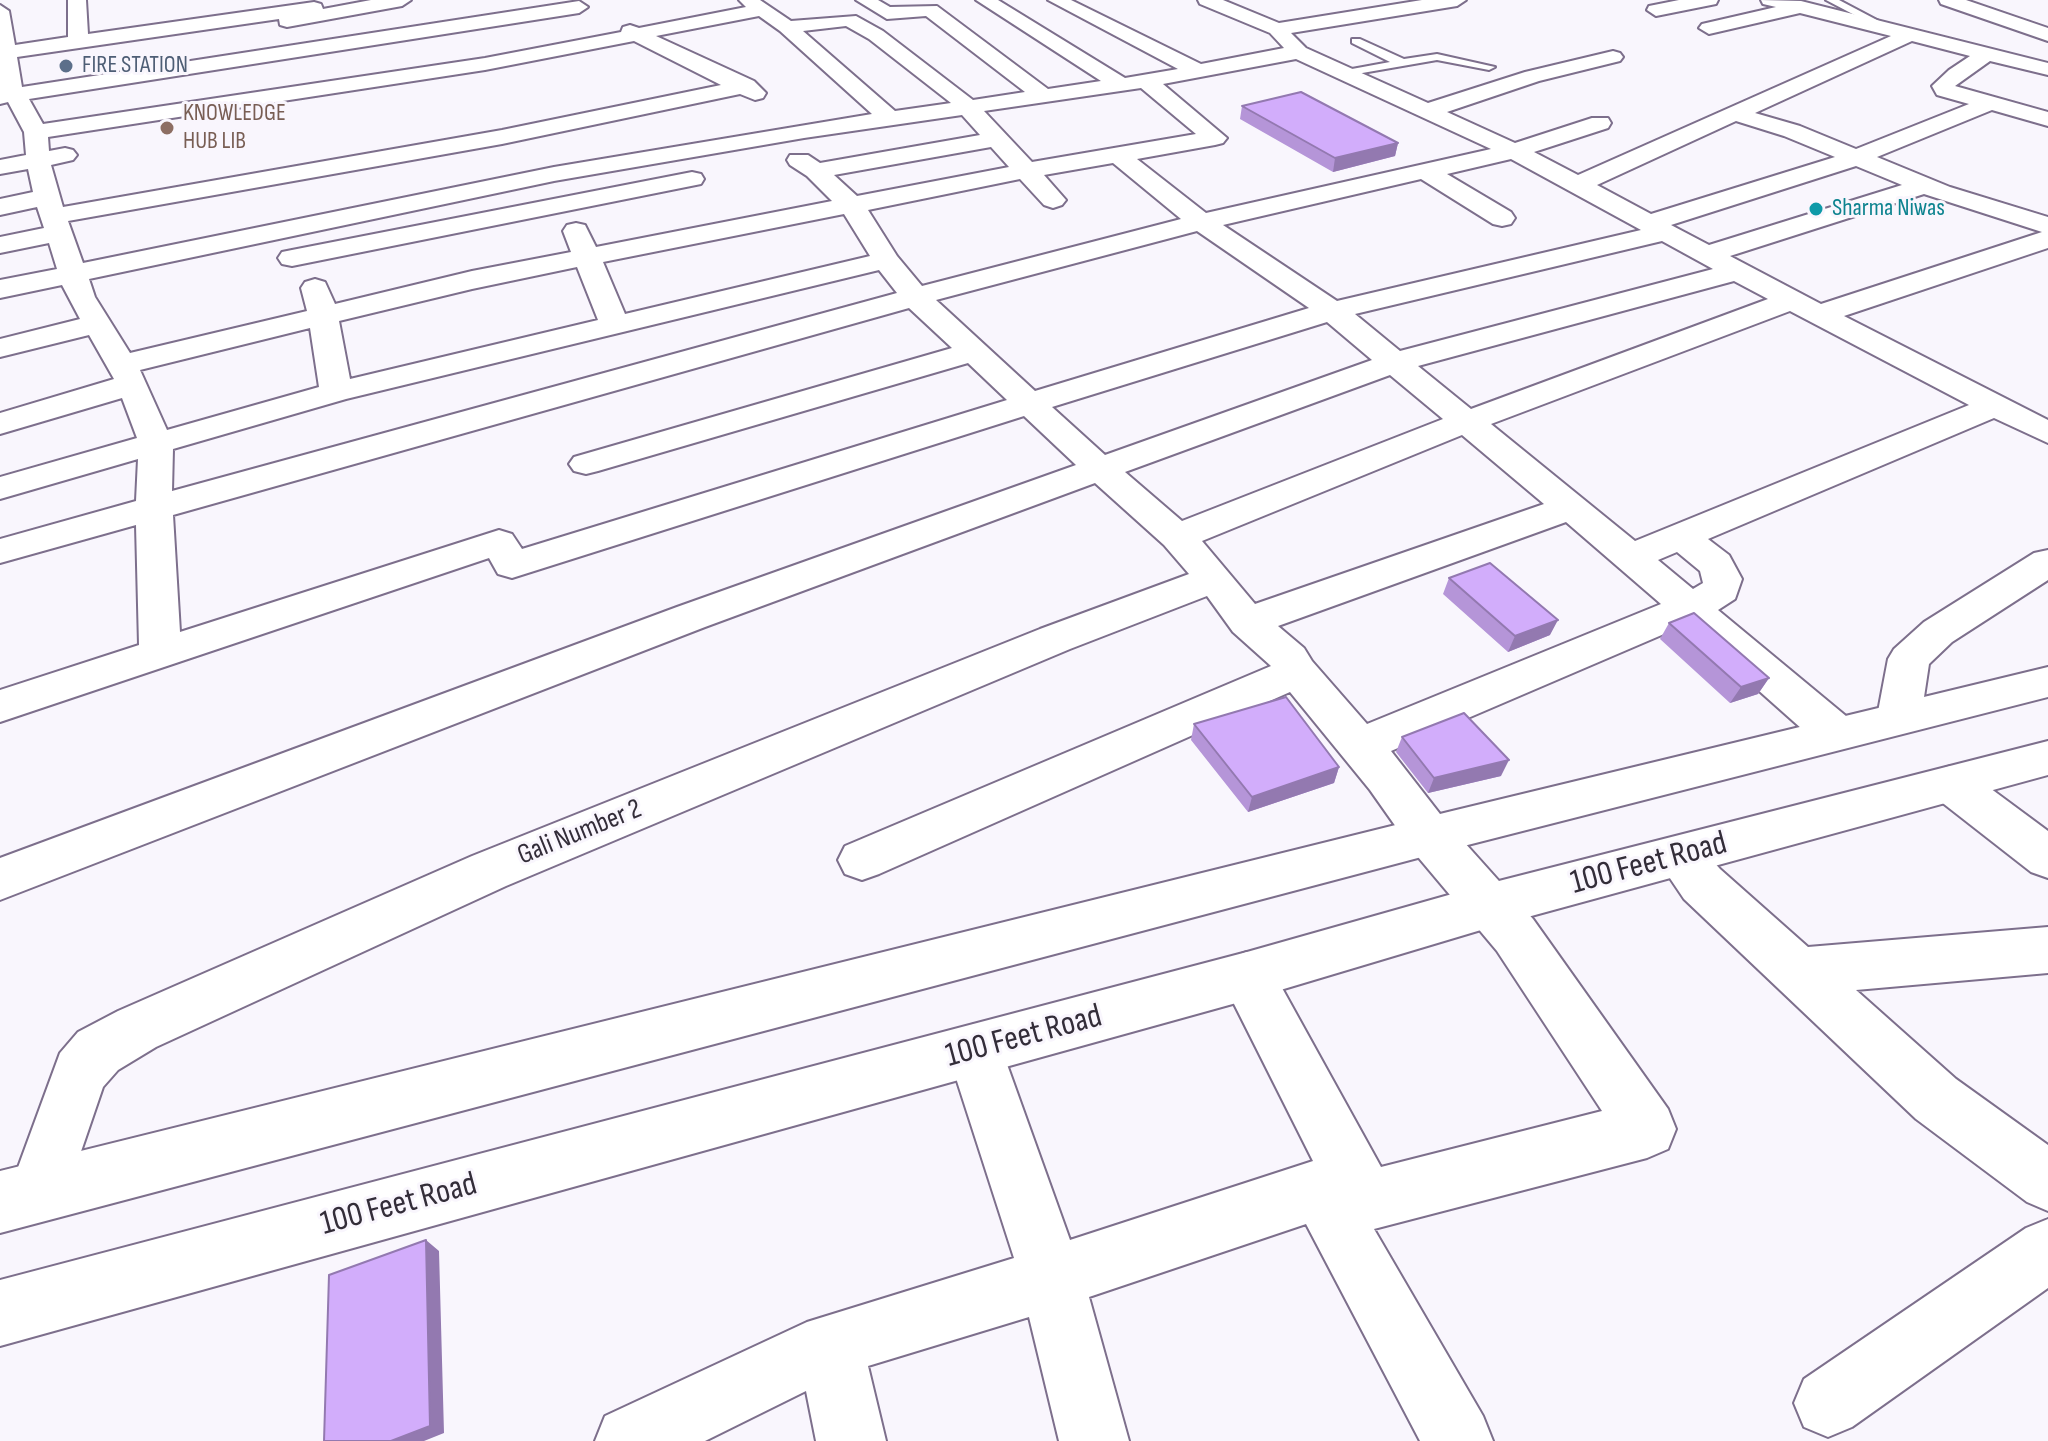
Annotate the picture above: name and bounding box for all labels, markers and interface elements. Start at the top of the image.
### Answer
place label: FIRE STATION [82,52,188,80]
marker: FIRE STATION [57,57,75,75]
place label: KNOWLEDGE HUB LIB [183,100,286,156]
marker: KNOWLEDGE HUB LIB [158,119,176,137]
place label: Sharma Niwas [1832,195,1945,223]
marker: Sharma Niwas [1807,200,1825,218]
street label: Gali Number 2 [513,793,647,873]
street label: 100 Feet Road [1567,824,1731,904]
street label: 100 Feet Road [942,997,1106,1077]
street label: 100 Feet Road [317,1165,481,1245]

